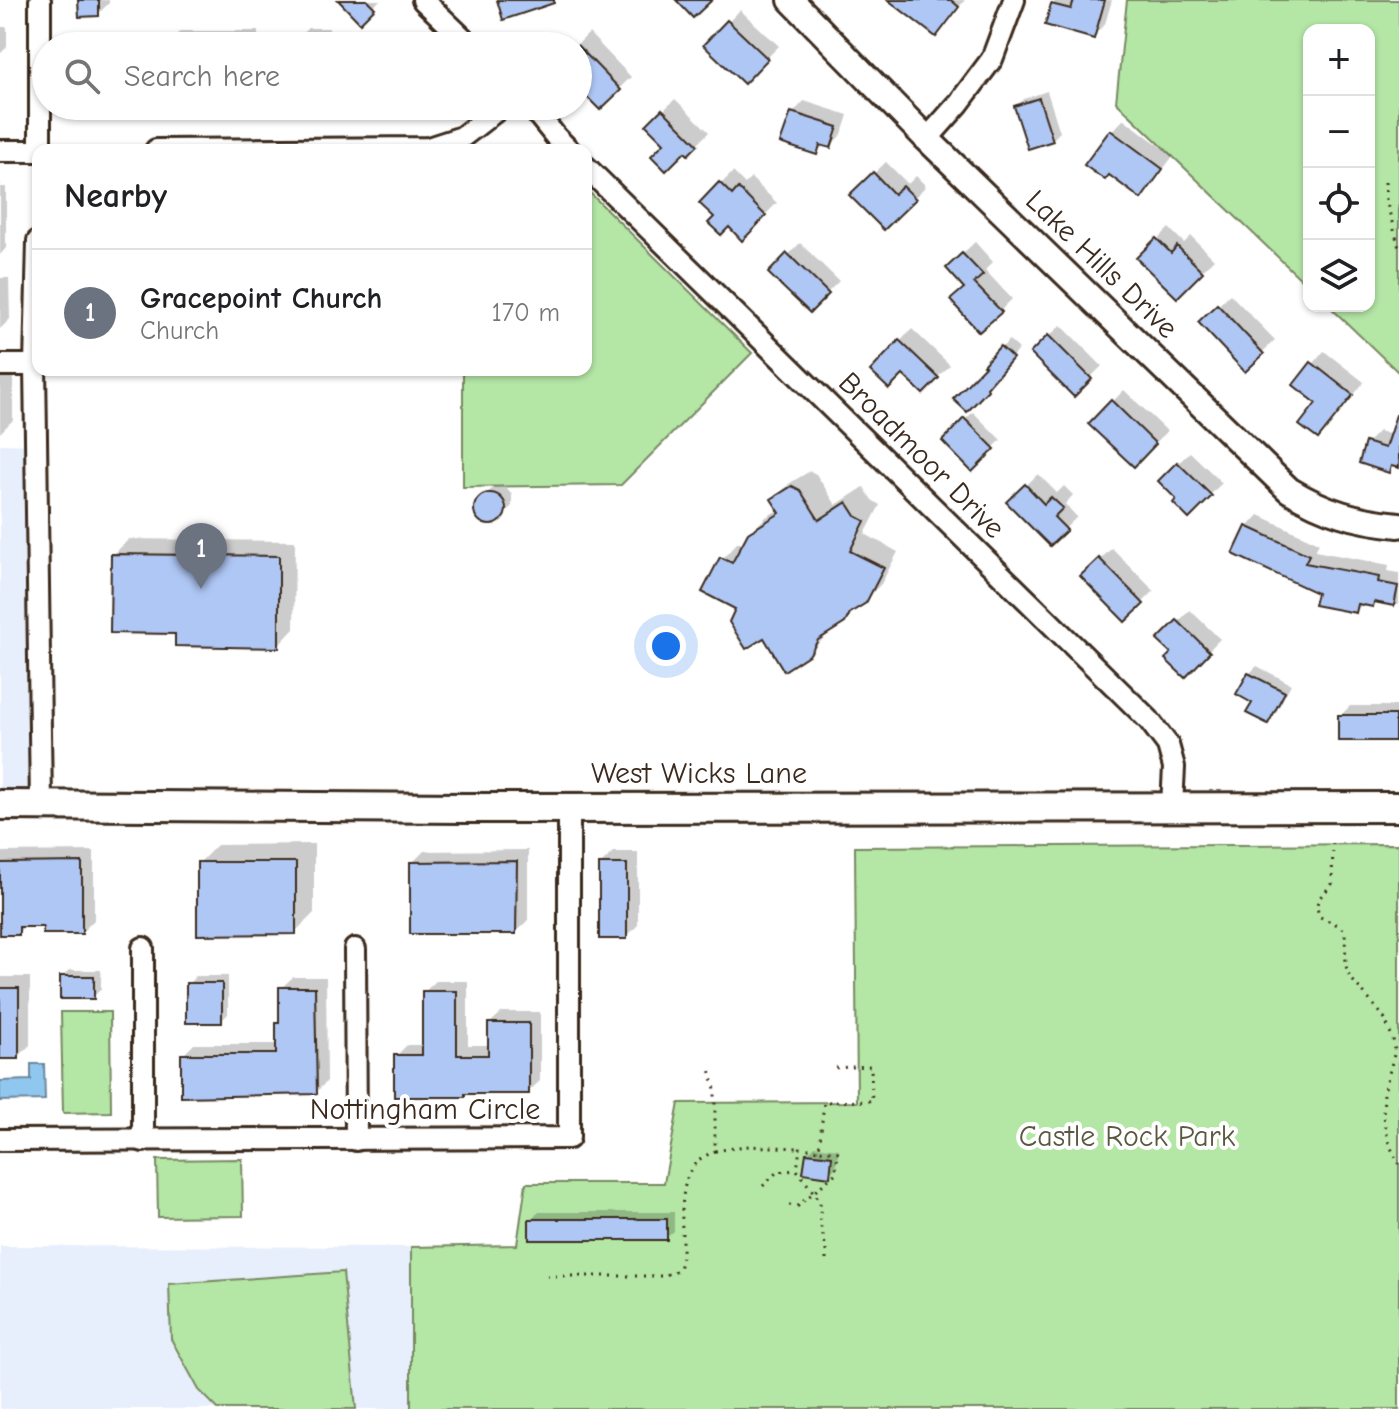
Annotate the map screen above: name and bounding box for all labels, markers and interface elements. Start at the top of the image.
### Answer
map controls [1303,24,1375,312]
button: + [1303,24,1375,96]
search box [32,32,592,120]
icon: search [60,54,104,98]
text: Search here [124,59,280,94]
button: − [1303,96,1375,168]
button: locate [1303,168,1375,240]
text: Nearby [64,176,167,216]
street label: Lake Hills Drive [1018,183,1185,346]
button: layers [1303,240,1375,312]
text: Gracepoint Church [140,281,382,316]
text: 1 [85,298,95,328]
text: 170 m [491,298,560,328]
text: Church [140,316,219,346]
street label: Broadmoor Drive [831,365,1012,546]
pin: 1 [175,523,227,589]
your location [646,626,686,666]
street label: West Wicks Lane [591,756,807,791]
street label: Nottingham Circle [310,1092,540,1127]
park label: Castle Rock Park [1019,1119,1236,1154]

